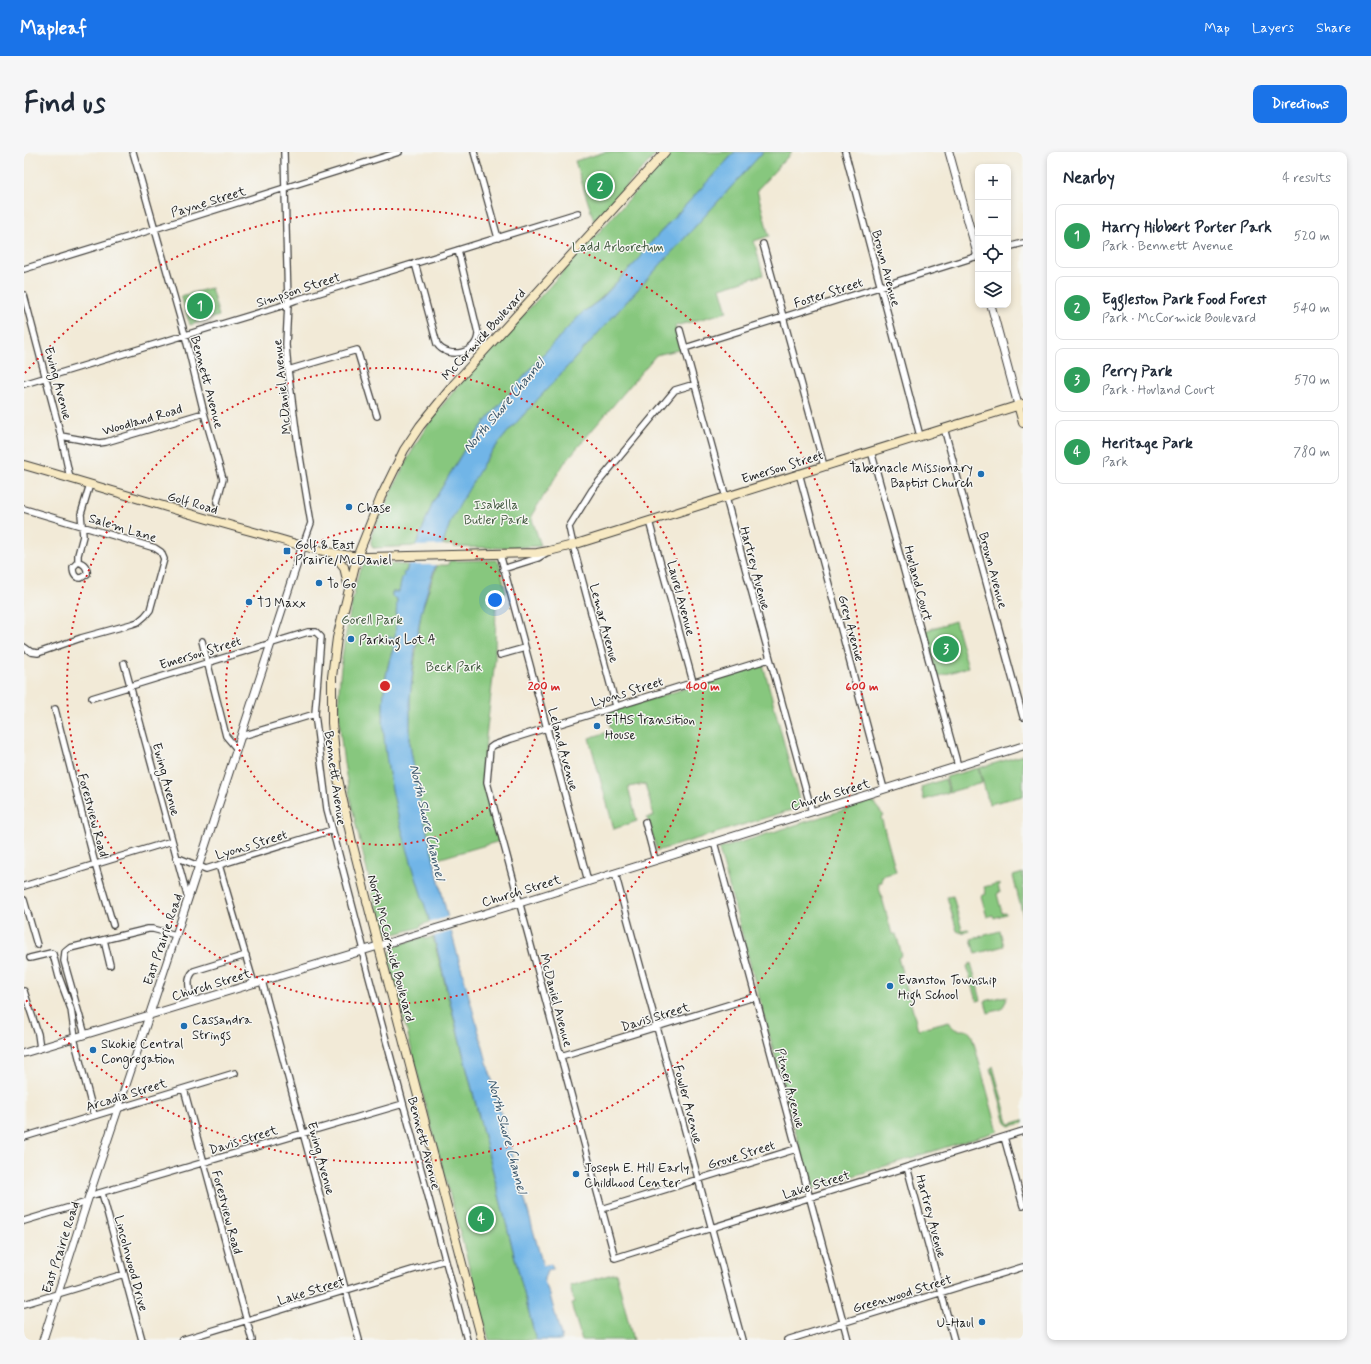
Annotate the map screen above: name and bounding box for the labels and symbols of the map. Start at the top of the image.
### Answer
pin: 2 [587,171,613,201]
street label: Payne Street [169,183,248,222]
street label: Brown Avenue [867,228,904,308]
park label: Ladd Arboretum [572,239,664,256]
street label: Simpson Street [254,269,343,312]
street label: Foster Street [792,274,865,313]
street label: McCormick Boulevard [438,285,530,385]
pin: 1 [187,291,213,321]
street label: Bennett Avenue [186,334,227,431]
street label: McDaniel Avenue [269,338,296,435]
street label: Ewing Avenue [39,345,76,422]
water label: North Shore Channel [459,353,550,457]
street label: Woodland Road [100,401,184,440]
street label: Emerson Street [739,447,826,488]
place label: Tabernacle Missionary Baptist Church [849,460,973,492]
marker: Tabernacle Missionary Baptist Church [976,469,986,479]
street label: Golf Road [165,488,220,519]
park label: Isabella Butler Park [464,497,529,529]
place label: Chase [357,500,391,517]
marker: Chase [344,502,354,512]
street label: Salem Lane [86,510,159,547]
street label: Hartrey Avenue [735,525,774,612]
street label: Brown Avenue [974,530,1011,610]
place label: Golf & East Prairie/McDaniel [295,537,392,569]
street label: Hovland Court [899,544,936,623]
marker: Golf & East Prairie/McDaniel [282,546,292,556]
street label: Laurel Avenue [662,559,699,638]
place label: To Go [327,576,356,593]
marker: To Go [314,578,324,588]
street label: Lemar Avenue [585,582,622,665]
your location [485,590,505,610]
street label: Grey Avenue [834,593,868,664]
place label: TJ Maxx [257,595,306,612]
marker: TJ Maxx [244,597,254,607]
park label: Gorell Park [341,612,403,629]
place label: Parking Lot A [359,632,436,651]
street label: Emerson Street [157,633,244,674]
marker: Parking Lot A [346,634,356,644]
pin: 3 [933,634,959,664]
park label: Beck Park [426,659,483,676]
street label: Lyons Street [590,673,665,711]
centre of rings [378,679,392,693]
text: 200 m [528,679,561,695]
text: 400 m [686,679,720,695]
text: 600 m [845,679,879,695]
street label: Leland Avenue [543,706,582,793]
place label: ETHS Transition House [605,712,695,744]
marker: ETHS Transition House [592,721,602,731]
street label: Bennett Avenue [319,730,350,827]
street label: Ewing Avenue [147,741,184,818]
water label: North Shore Channel [405,763,450,884]
street label: Forestview Road [73,772,112,859]
street label: Church Street [789,775,872,816]
street label: Lyons Street [214,826,289,864]
street label: Church Street [480,871,563,912]
street label: North McCormick Boulevard [363,873,418,1024]
street label: East Prairie Road [140,891,187,988]
street label: McDaniel Avenue [535,952,576,1049]
street label: Church Street [170,965,253,1006]
place label: Evanston Township High School [898,972,997,1006]
marker: Evanston Township High School [885,981,895,991]
street label: Davis Street [619,999,692,1036]
place label: Cassandra Strings [192,1012,252,1046]
marker: Cassandra Strings [179,1021,189,1031]
place label: Skokie Central Congregation [101,1036,183,1070]
marker: Skokie Central Congregation [88,1045,98,1055]
street label: Pitner Avenue [771,1046,808,1130]
street label: Fowler Avenue [669,1063,706,1146]
street label: Arcadia Street [84,1075,169,1116]
water label: North Shore Channel [483,1077,532,1198]
street label: Bennett Avenue [403,1095,444,1192]
street label: Ewing Avenue [302,1120,339,1197]
street label: Davis Street [207,1122,280,1159]
street label: Grove Street [706,1137,777,1174]
place label: Joseph E. Hill Early Childhood Center [584,1160,689,1192]
street label: Lake Street [781,1167,852,1204]
street label: Forestview Road [207,1169,246,1256]
marker: Joseph E. Hill Early Childhood Center [571,1169,581,1179]
street label: Hartrey Avenue [911,1173,950,1260]
street label: East Prairie Road [39,1199,84,1296]
pin: 4 [468,1204,494,1234]
street label: Lincolnwood Drive [110,1214,152,1313]
street label: Greenwood Street [851,1271,954,1318]
street label: Lake Street [276,1273,347,1310]
place label: U-Haul [937,1315,974,1332]
marker: U-Haul [977,1317,987,1327]

